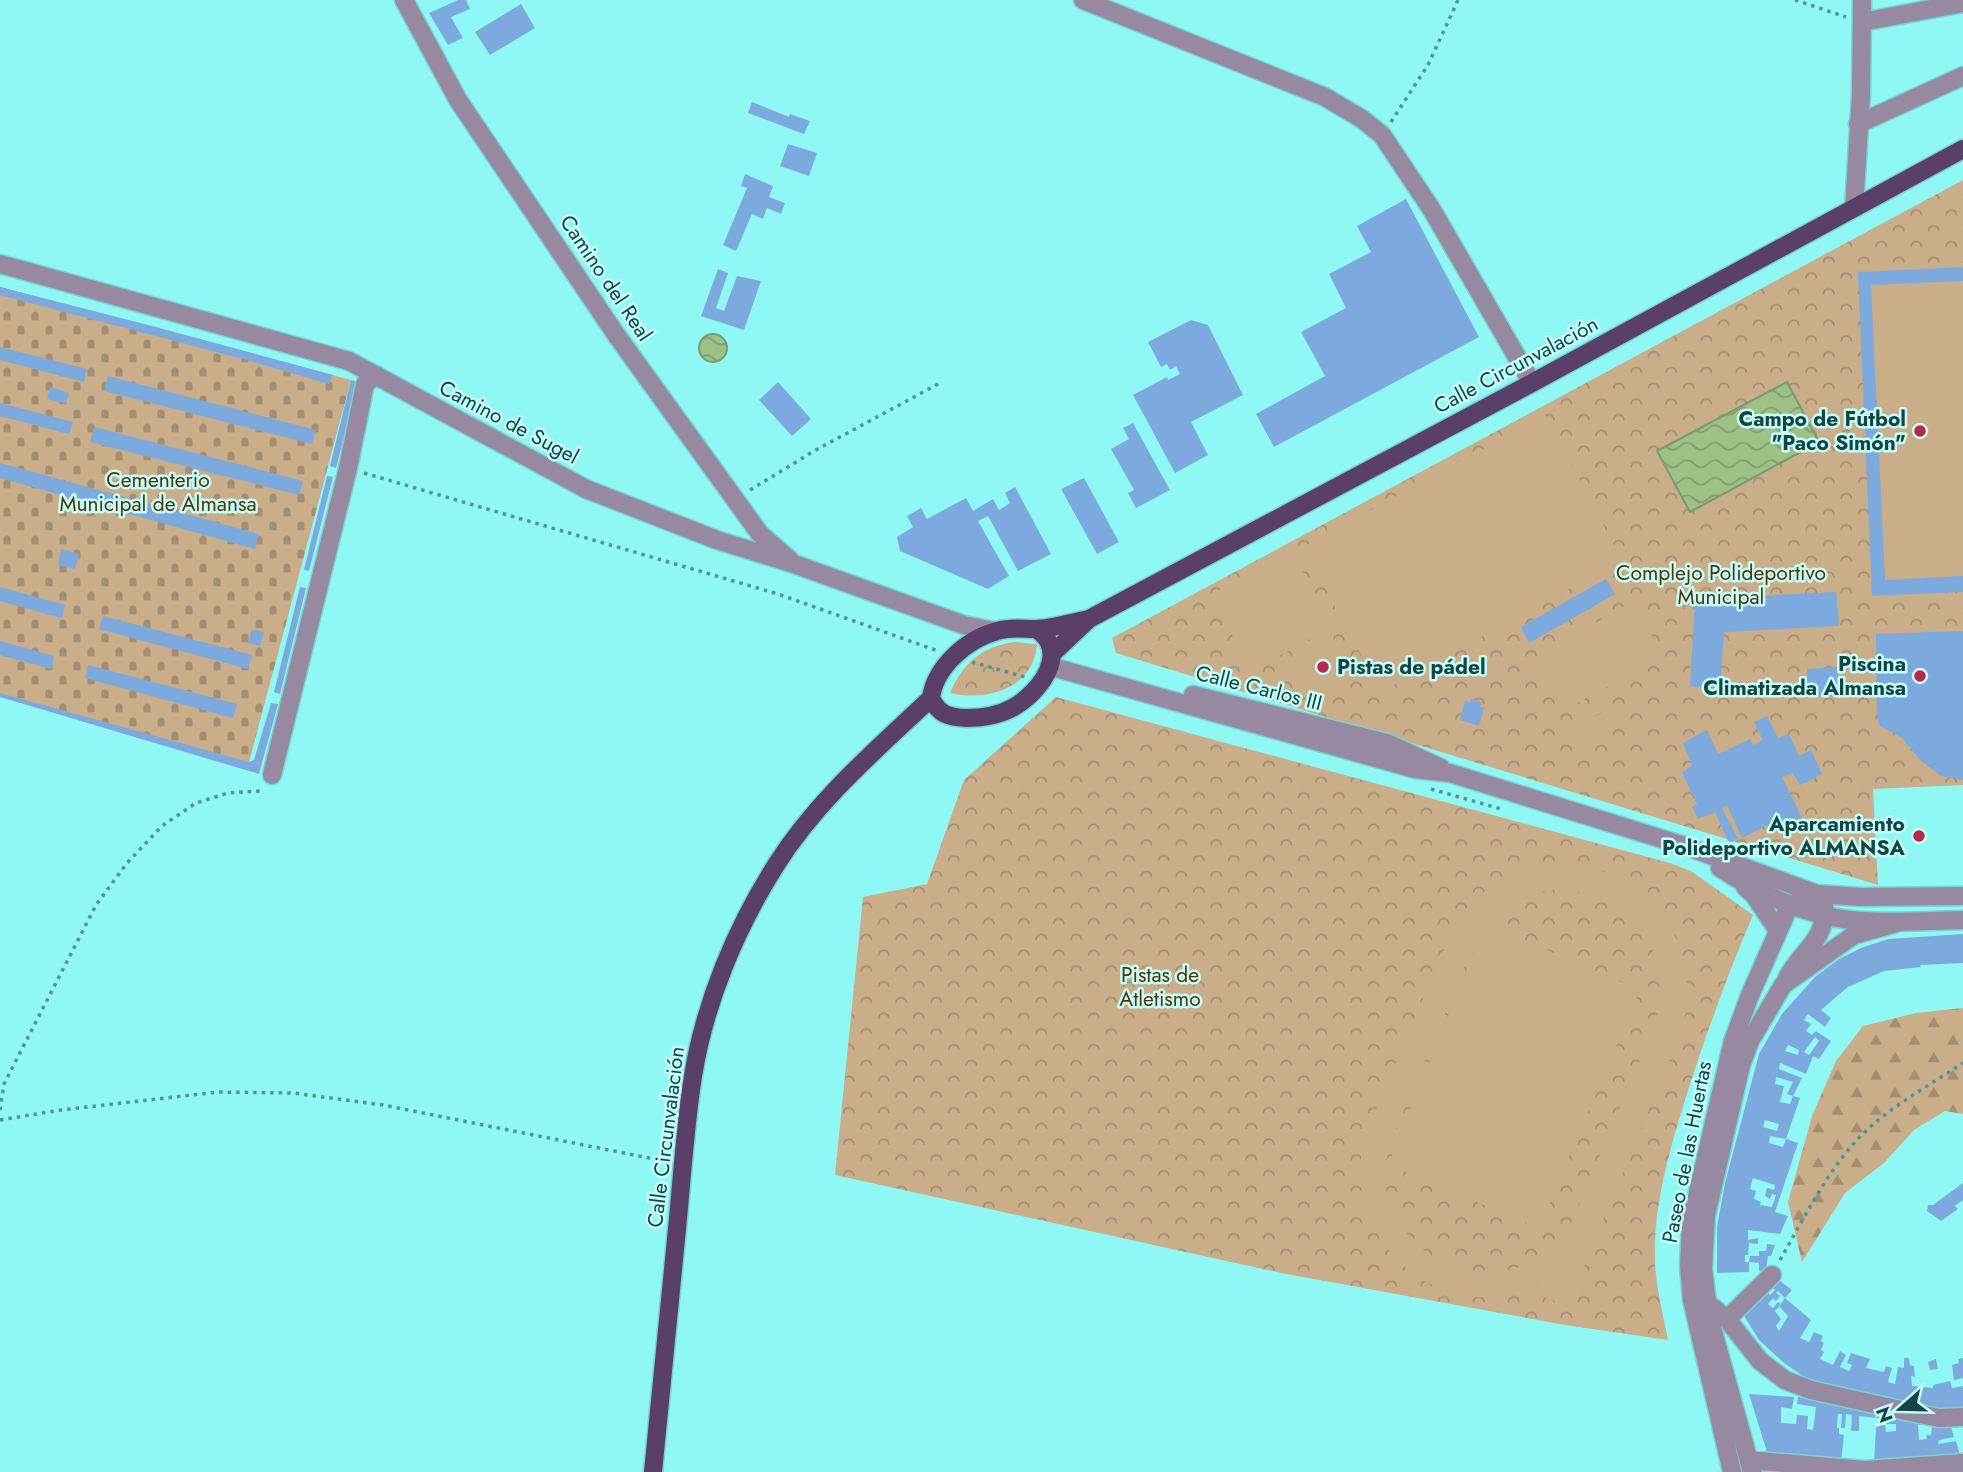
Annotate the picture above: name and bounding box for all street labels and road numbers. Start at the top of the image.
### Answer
street label: Camino del Real [553,209,659,347]
street label: Calle Circunvalación [1428,309,1604,421]
street label: Camino de Sugel [434,373,584,471]
street label: Calle Carlos III [1193,658,1325,718]
street label: Calle Circunvalación [640,1045,692,1229]
street label: Paseo de las Huertas [1655,1059,1719,1245]

